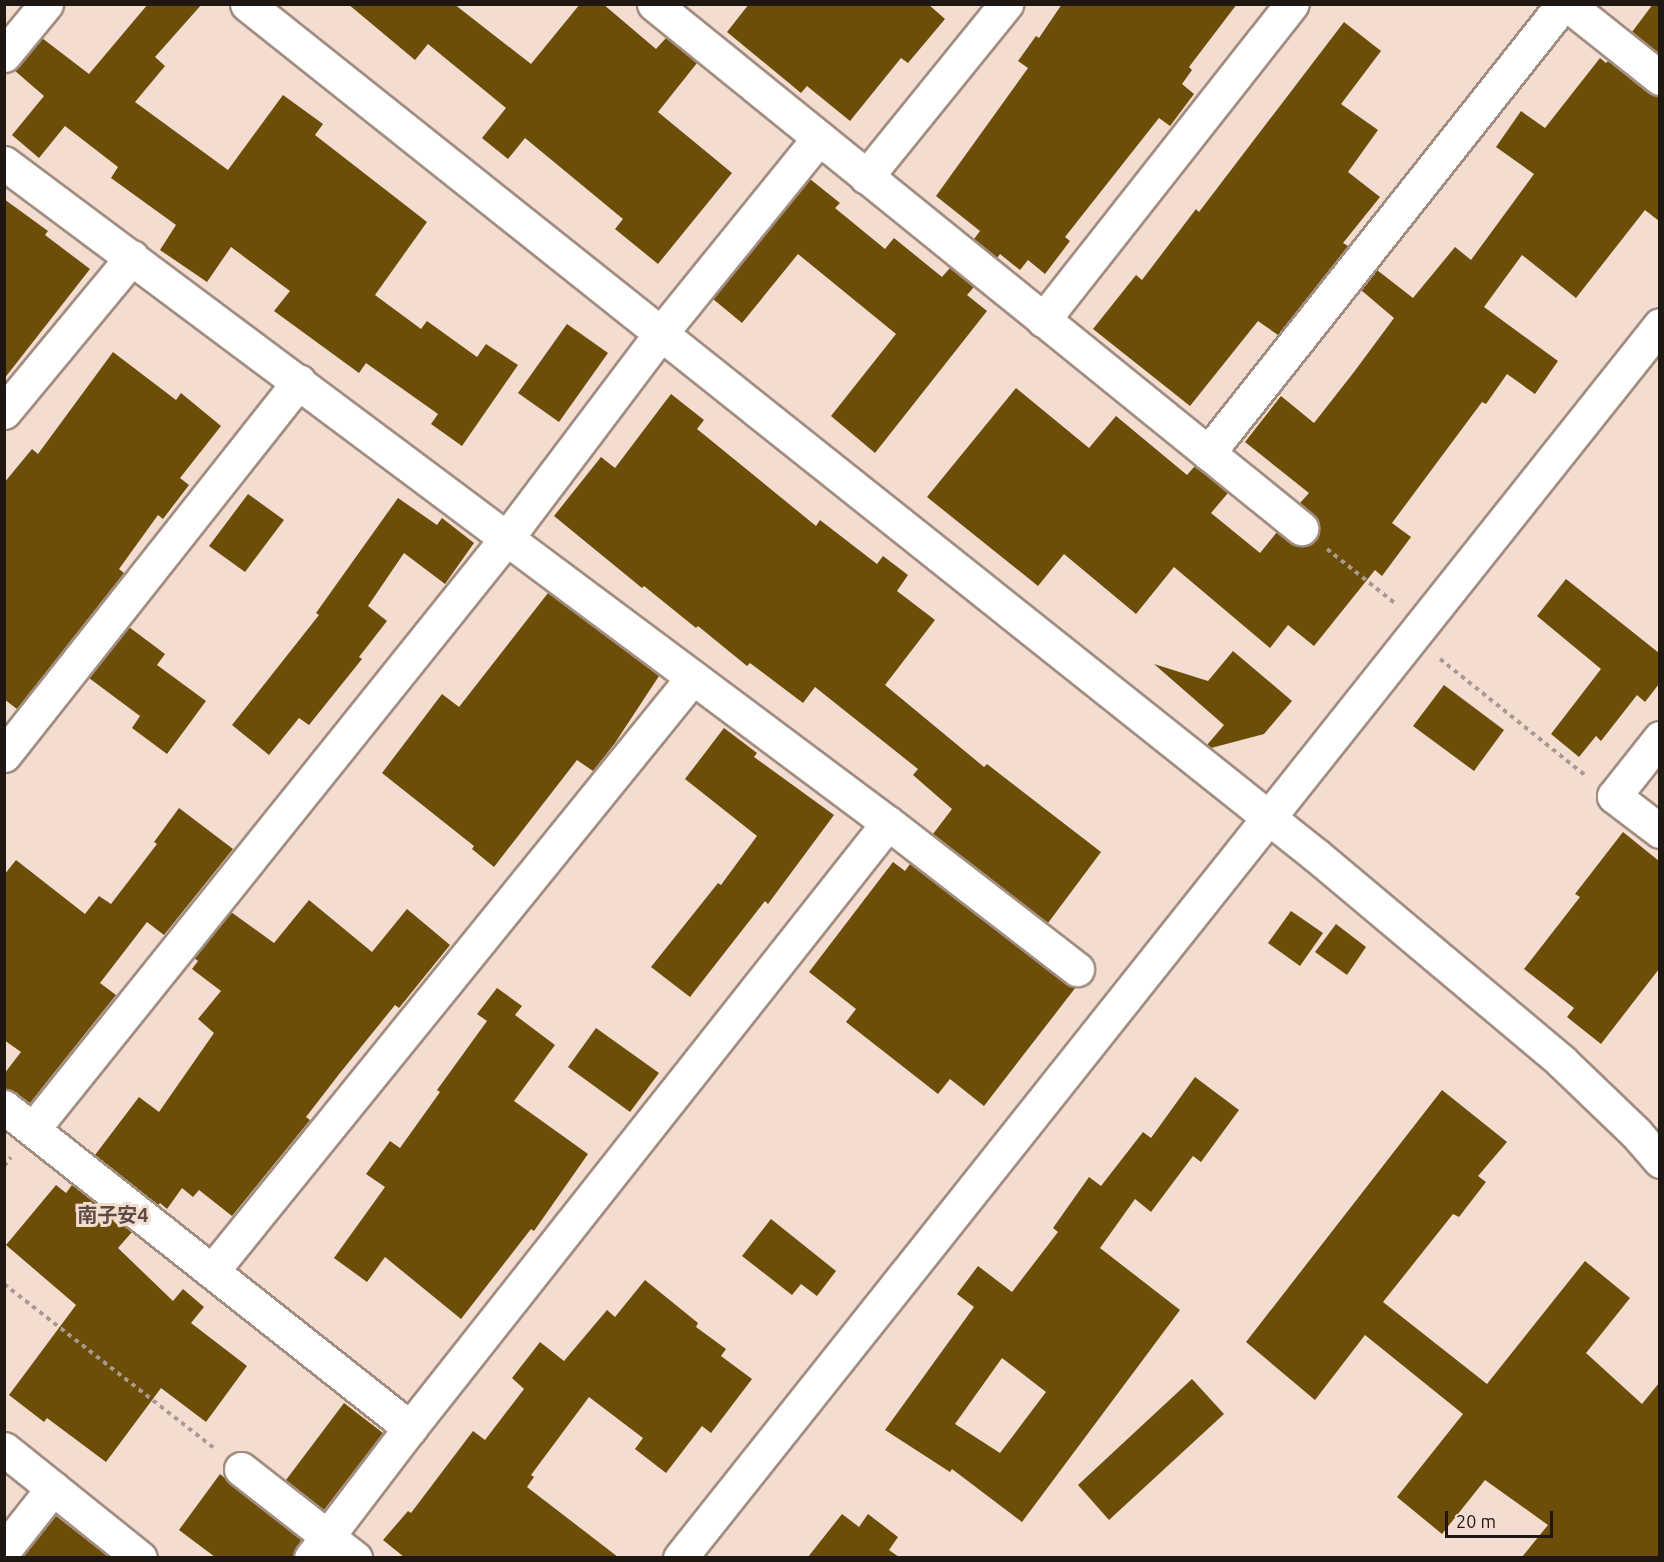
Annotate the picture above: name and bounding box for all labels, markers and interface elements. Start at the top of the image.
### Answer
district label: 南子安4 [77,1202,149,1226]
scale bar [1448,1499,1556,1537]
text: 20 m [1456,1511,1496,1531]

